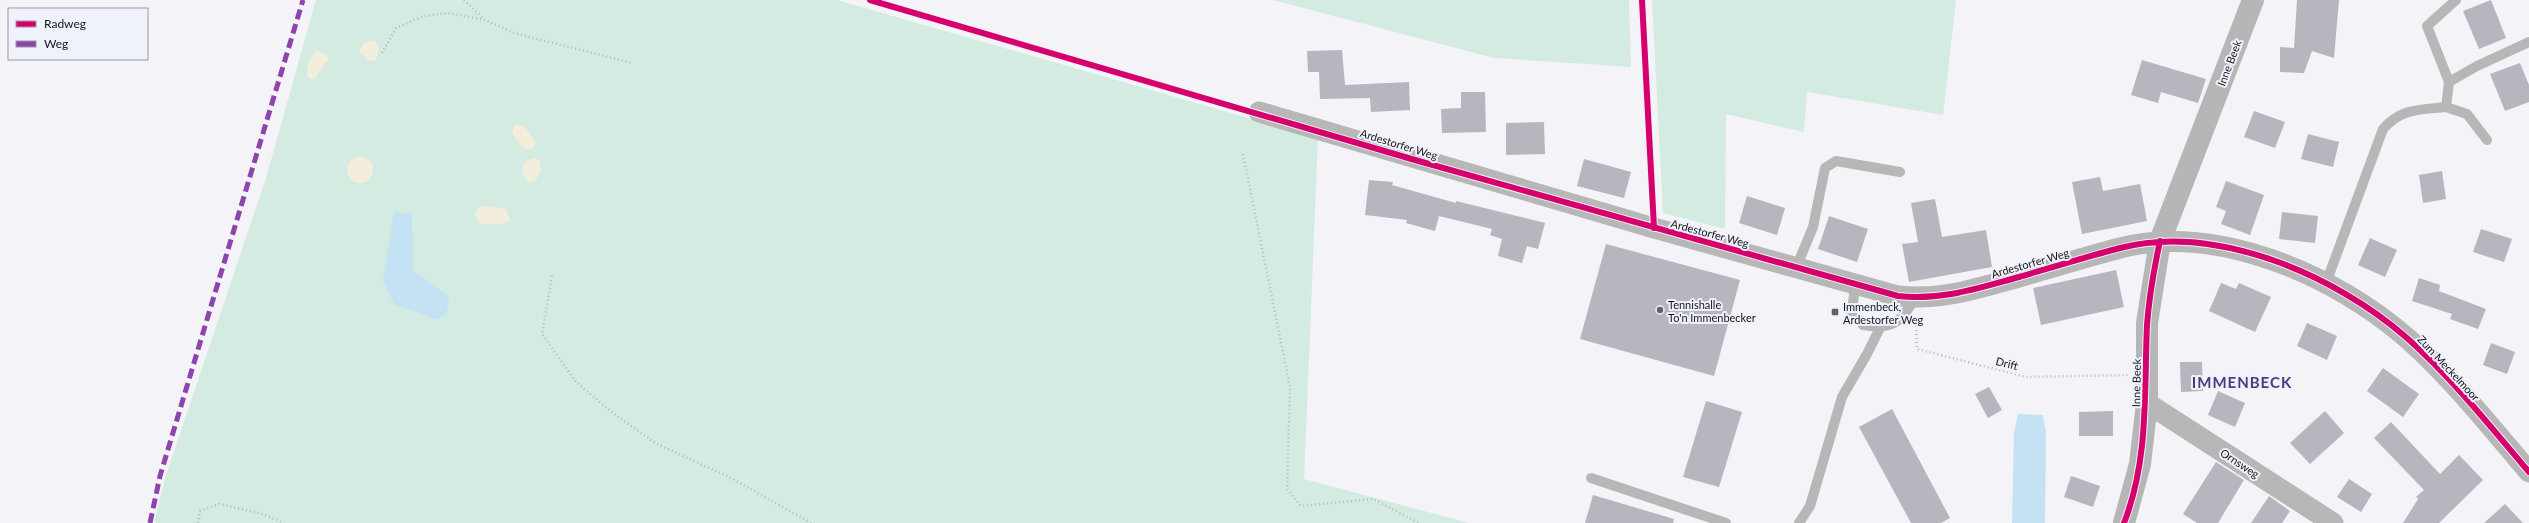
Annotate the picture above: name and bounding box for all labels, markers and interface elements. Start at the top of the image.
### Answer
legend [8,8,148,60]
text: Radweg [44,16,86,31]
text: Weg [44,36,68,51]
street label: Inne Beek [2214,38,2244,88]
street label: Ardestorfer Weg [1359,126,1440,162]
street label: Ardestorfer Weg [1670,216,1751,250]
street label: Ardestorfer Weg [1990,246,2071,280]
place label: Tennishalle To'n Immenbecker [1668,298,1756,324]
place label: Immenbeck, Ardestorfer Weg [1843,300,1924,326]
marker: Tennishalle To'n Immenbecker [1655,305,1665,315]
marker: Immenbeck, Ardestorfer Weg [1830,307,1840,317]
street label: Zum Meckelmoor [2415,333,2483,403]
street label: Drift [1995,354,2020,372]
street label: Inne Beek [2129,358,2143,407]
district label: IMMENBECK [2192,373,2292,391]
street label: Ornsweg [2218,446,2262,480]

